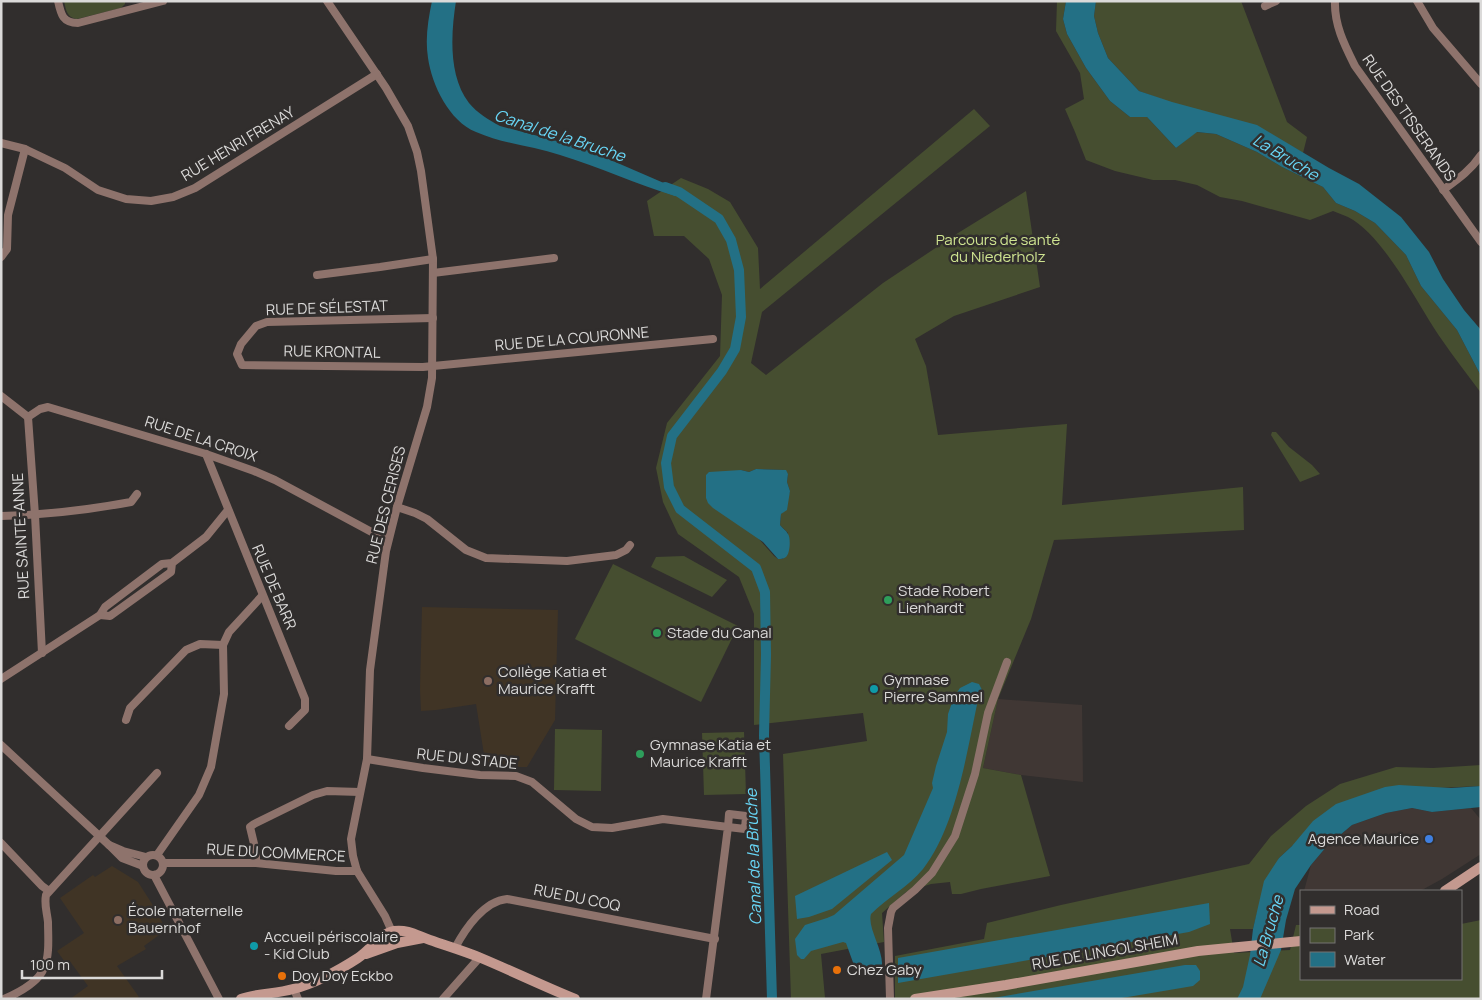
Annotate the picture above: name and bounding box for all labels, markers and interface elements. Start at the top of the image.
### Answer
street label: RUE DES TISSERANDS [1358,50,1461,185]
street label: RUE HENRI FRENAY [177,101,299,186]
water label: Canal de la Bruche [492,103,630,167]
water label: La Bruche [1249,129,1324,186]
park label: Parcours de santé du Niederholz [936,229,1061,267]
street label: RUE DE SÉLESTAT [266,295,388,320]
street label: RUE DE LA COURONNE [494,321,650,356]
street label: RUE KRONTAL [283,340,381,363]
street label: RUE DE LA CROIX [142,410,260,467]
street label: RUE DES CERISES [361,444,410,566]
street label: RUE SAINTE-ANNE [7,472,34,600]
street label: RUE DE BARR [247,541,302,633]
place label: Stade Robert Lienhardt [898,580,990,618]
marker: Stade Robert Lienhardt [882,594,894,606]
place label: Stade du Canal [667,622,772,643]
marker: Stade du Canal [651,627,663,639]
place label: Collège Katia et Maurice Krafft [498,661,607,699]
place label: Gymnase Pierre Sammel [884,669,983,707]
marker: Collège Katia et Maurice Krafft [482,675,494,687]
marker: Gymnase Pierre Sammel [868,683,880,695]
place label: Gymnase Katia et Maurice Krafft [650,734,771,772]
street label: RUE DU STADE [416,743,518,774]
marker: Gymnase Katia et Maurice Krafft [634,748,646,760]
water label: Canal de la Bruche [740,787,766,925]
place label: Agence Maurice [1308,828,1419,849]
marker: Agence Maurice [1423,833,1435,845]
street label: RUE DU COMMERCE [206,838,346,867]
street label: RUE DU COQ [532,879,622,916]
legend [1300,890,1462,980]
water label: La Bruche [1247,891,1289,969]
text: Road [1344,899,1380,920]
place label: École maternelle Bauernhof [128,900,243,938]
marker: École maternelle Bauernhof [112,914,124,926]
text: Park [1344,924,1374,945]
place label: Accueil périscolaire - Kid Club [264,926,399,964]
street label: RUE DE LINGOLSHEIM [1030,928,1180,975]
marker: Accueil périscolaire - Kid Club [248,940,260,952]
scale bar [22,948,162,980]
text: Water [1344,949,1386,970]
text: 100 m [30,954,70,975]
place label: Chez Gaby [847,959,922,980]
marker: Chez Gaby [831,964,843,976]
place label: Doy Doy Eckbo [292,965,393,986]
marker: Doy Doy Eckbo [276,970,288,982]

